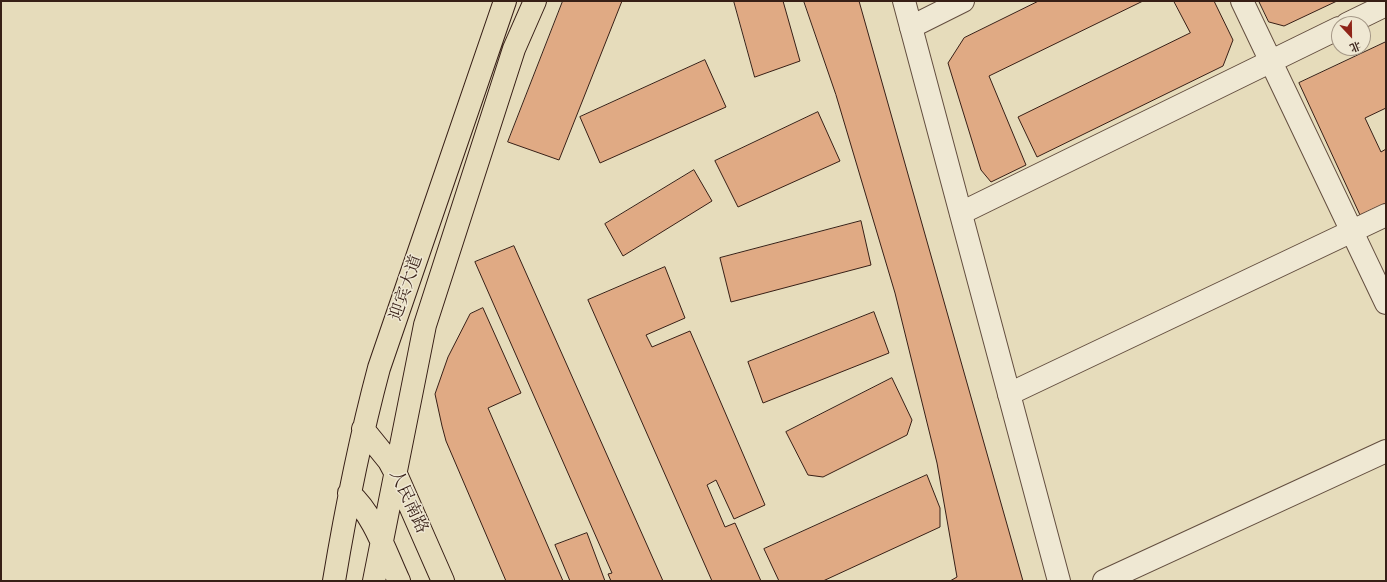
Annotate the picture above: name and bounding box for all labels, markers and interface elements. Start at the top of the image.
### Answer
north arrow [1331,16,1371,56]
text: 北 [1347,38,1363,56]
street label: 迎宾大道 [386,253,428,323]
street label: 人民南路 [384,467,432,537]

